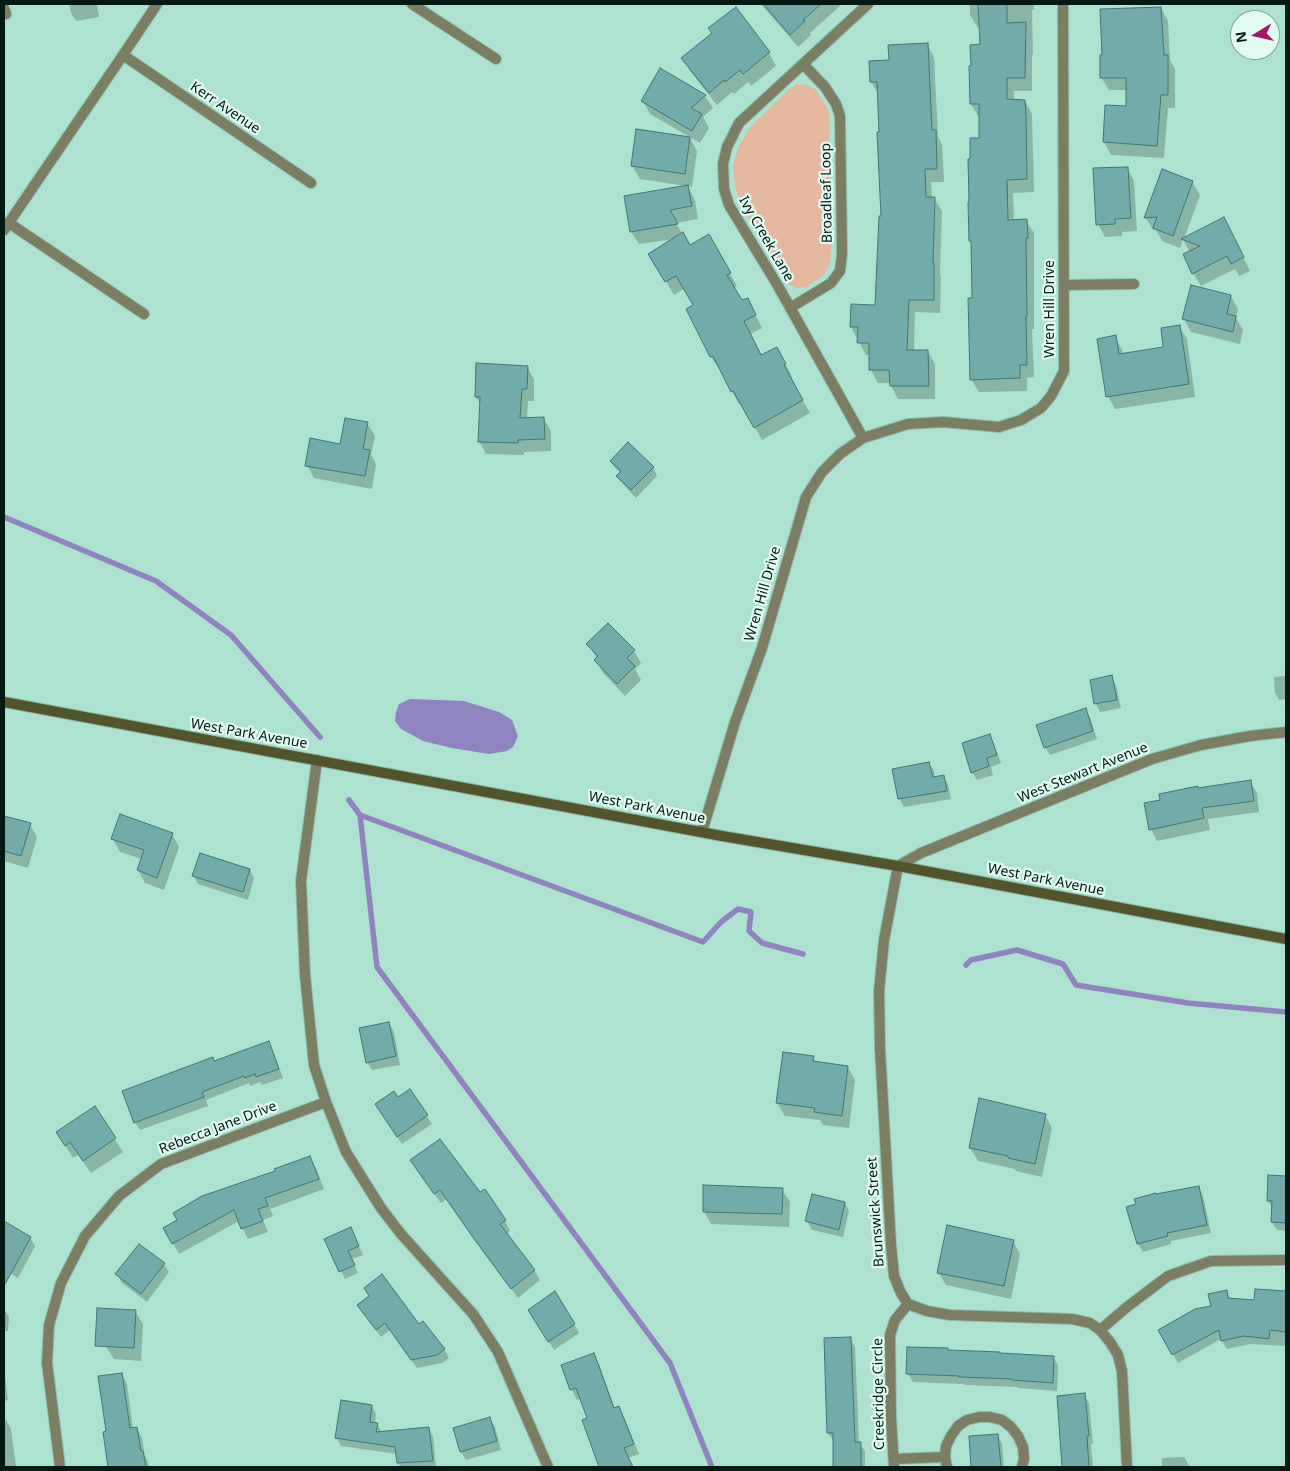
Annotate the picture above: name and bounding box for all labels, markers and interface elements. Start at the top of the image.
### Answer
north arrow [1230,10,1280,60]
text: N [1230,30,1251,44]
street label: Kerr Avenue [187,78,263,138]
street label: Broadleaf Loop [818,143,836,243]
street label: Ivy Creek Lane [735,193,797,285]
street label: Wren Hill Drive [1042,260,1058,358]
street label: Wren Hill Drive [741,545,785,643]
street label: West Park Avenue [189,715,309,753]
street label: West Stewart Avenue [1015,739,1151,807]
street label: West Park Avenue [587,788,707,828]
street label: West Park Avenue [986,860,1106,900]
street label: Rebecca Jane Drive [157,1098,279,1158]
street label: Brunswick Street [864,1156,888,1268]
street label: Creekridge Circle [870,1338,888,1450]

